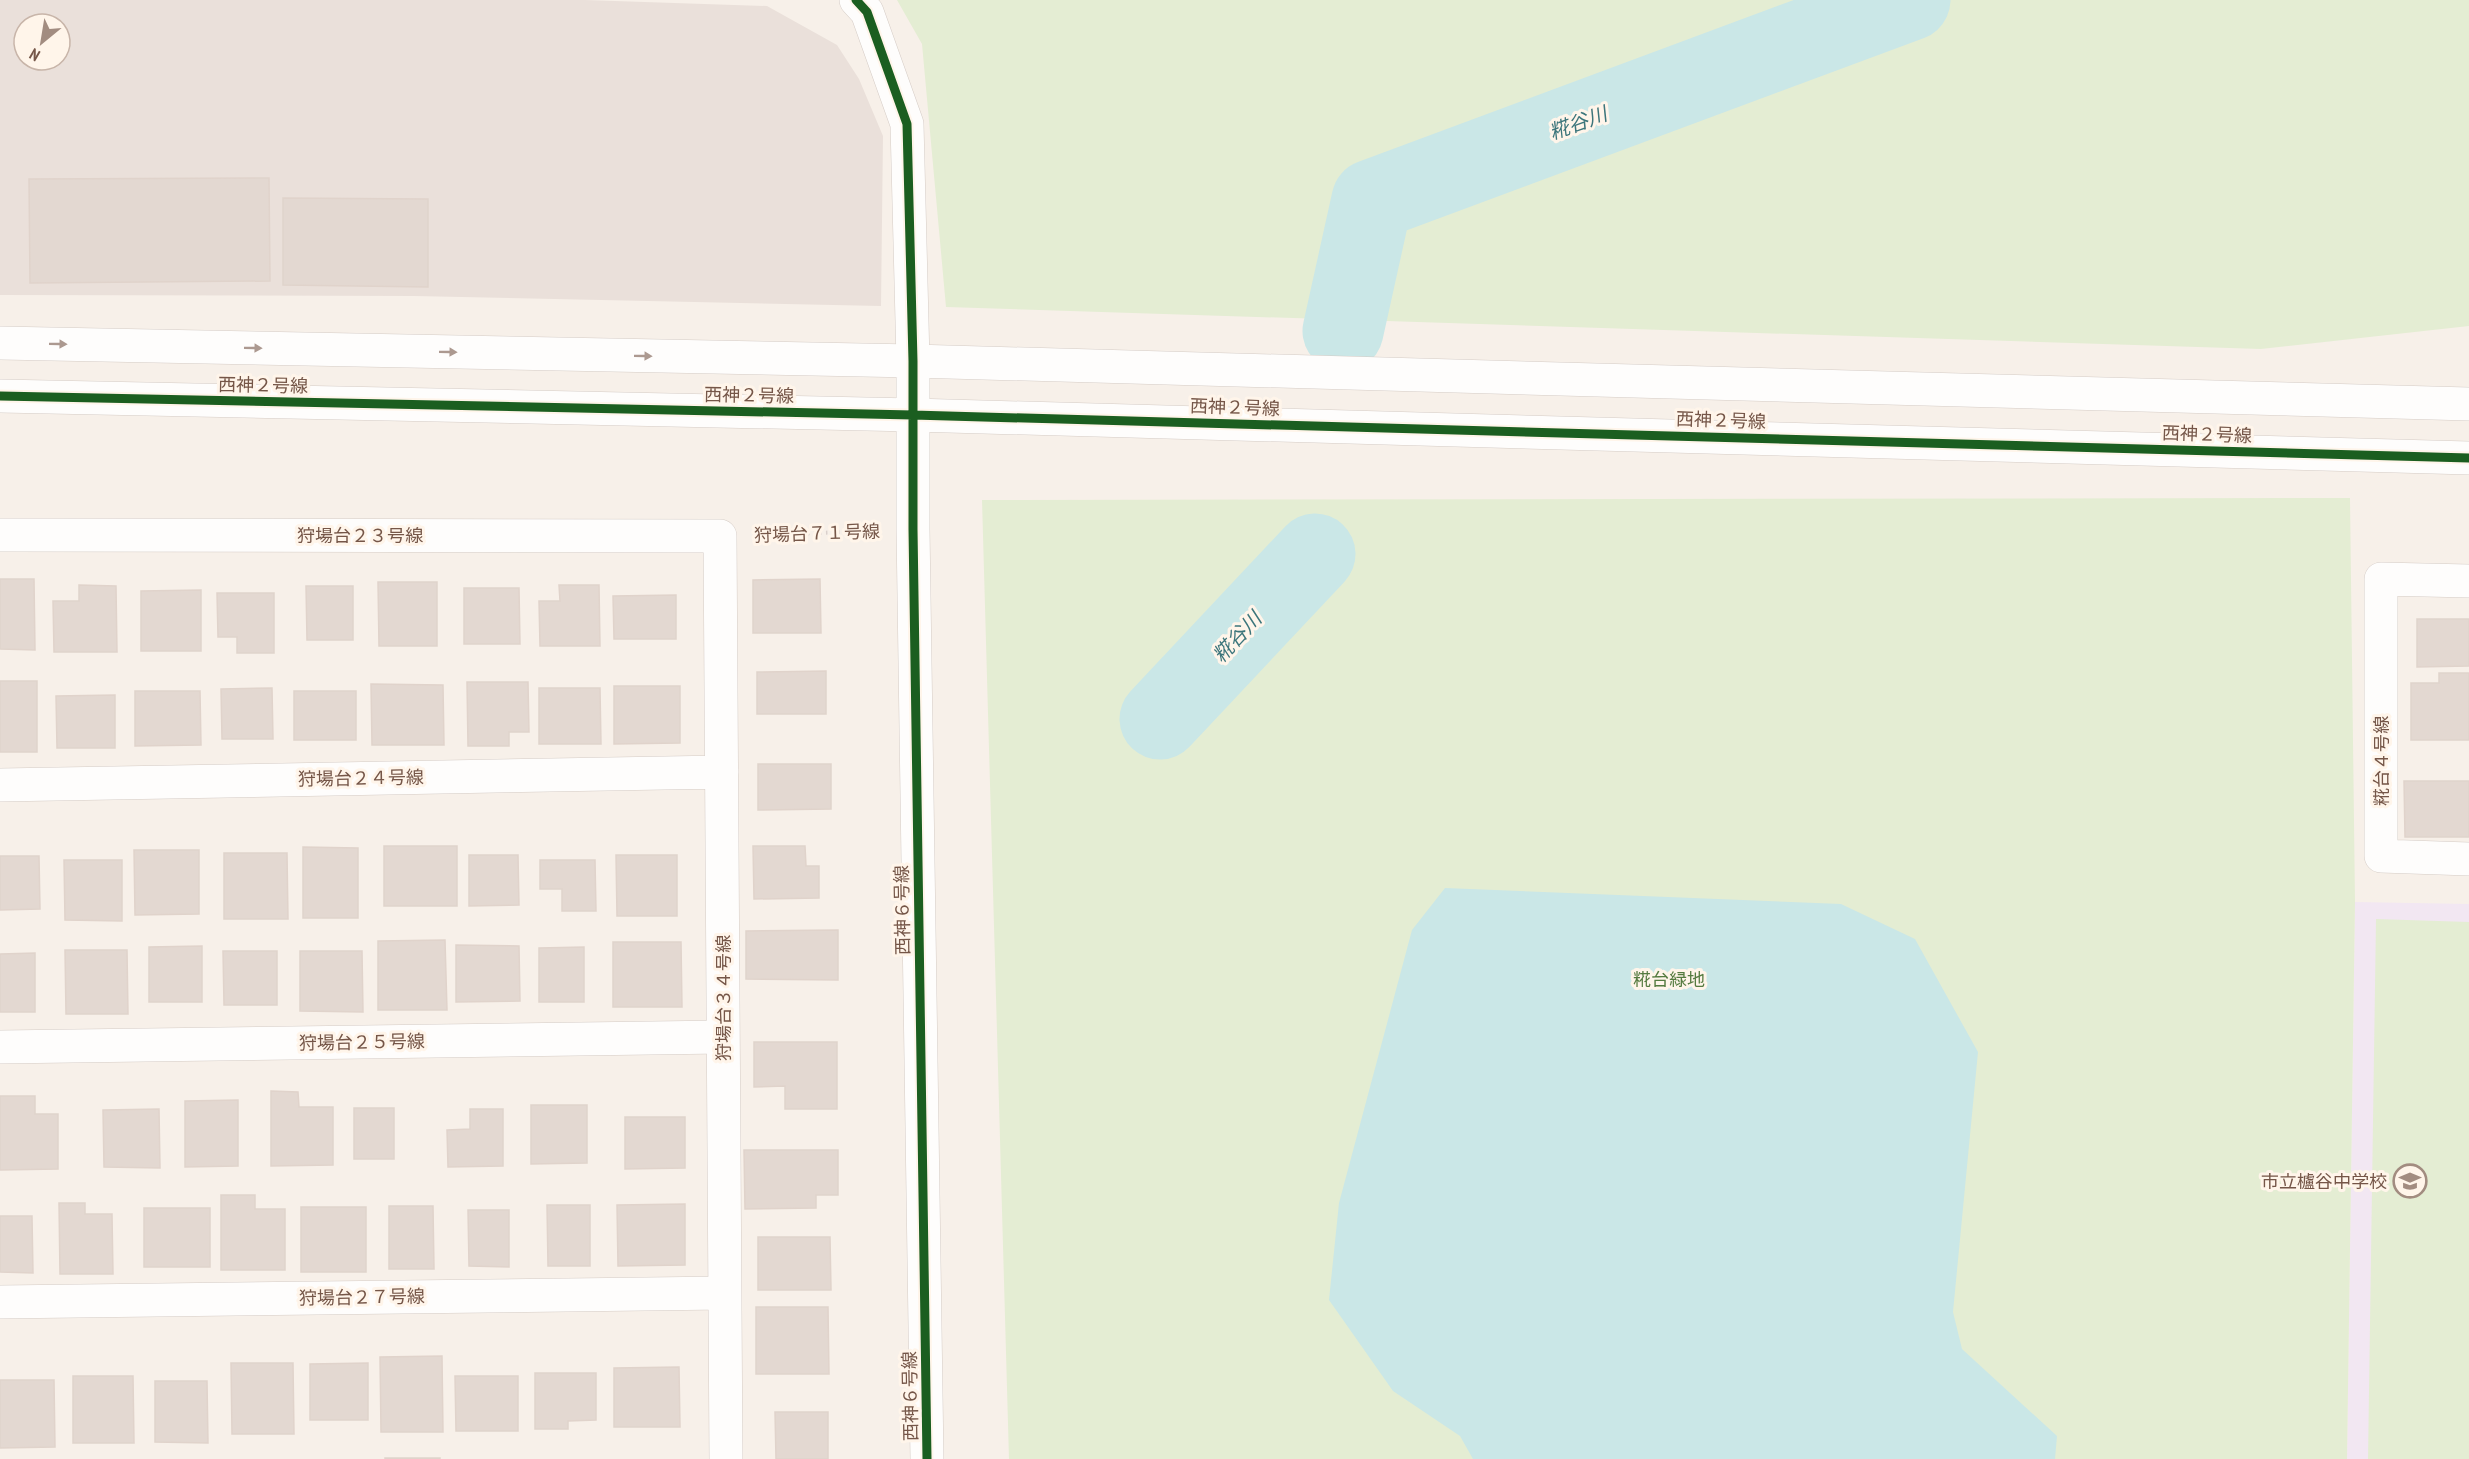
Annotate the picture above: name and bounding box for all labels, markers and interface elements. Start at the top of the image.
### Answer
north arrow [12,12,72,72]
text: N [26,44,43,66]
water label: 糀谷川 [1545,100,1613,145]
one-way arrow [49,339,68,349]
one-way arrow [244,343,263,353]
one-way arrow [439,347,458,357]
one-way arrow [634,351,653,361]
street label: 西神２号線 [218,373,308,397]
street label: 西神２号線 [704,383,794,407]
street label: 西神２号線 [1190,394,1280,420]
street label: 西神２号線 [1676,407,1766,433]
street label: 西神２号線 [2162,421,2252,447]
street label: 狩場台７１号線 [754,519,880,547]
street label: 狩場台２３号線 [297,524,423,547]
water label: 糀谷川 [1207,605,1268,668]
street label: 糀台４号線 [2370,716,2393,806]
street label: 狩場台２４号線 [298,765,424,791]
street label: 西神６号線 [890,865,914,955]
street label: 狩場台３４号線 [712,935,735,1061]
park label: 糀台緑地 [1633,968,1705,991]
street label: 狩場台２５号線 [299,1029,425,1055]
school or university icon: 市立櫨谷中学校 [2392,1163,2428,1199]
place label: 市立櫨谷中学校 [2261,1170,2387,1193]
street label: 狩場台２７号線 [299,1284,425,1310]
street label: 西神６号線 [898,1351,922,1441]

